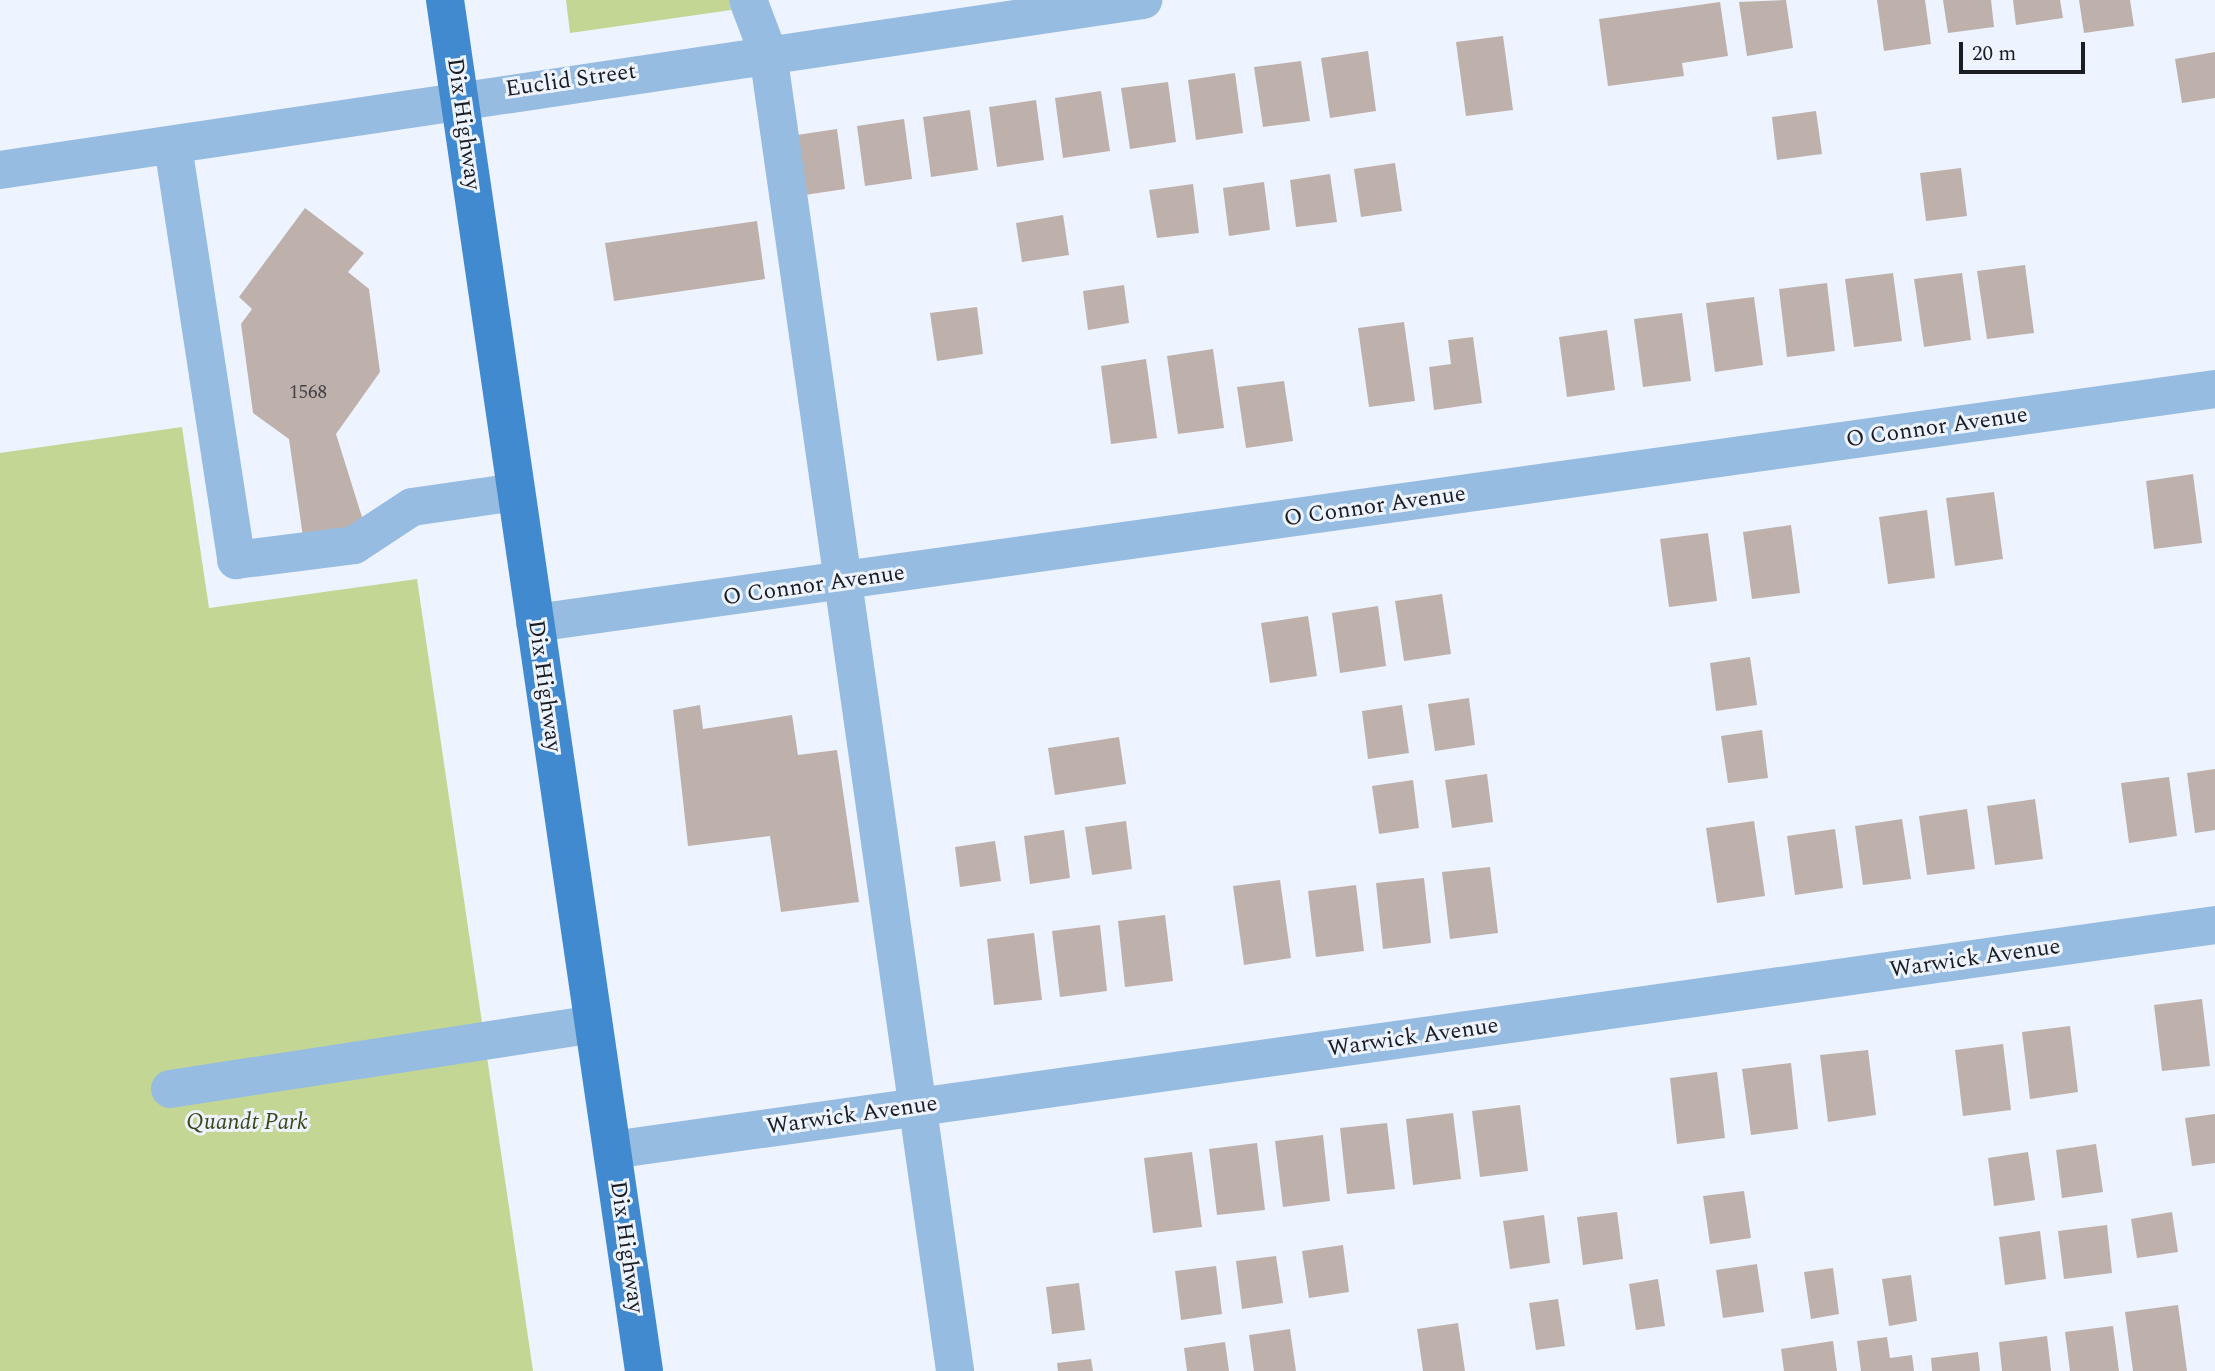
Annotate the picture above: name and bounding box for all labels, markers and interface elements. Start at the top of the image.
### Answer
scale bar [1963,28,2089,72]
text: 20 m [1972,38,2016,70]
street label: Dix Highway [440,56,486,192]
street label: Euclid Street [504,58,638,104]
house number: 1568 [289,382,327,404]
street label: O Connor Avenue [1844,402,2030,454]
street label: O Connor Avenue [1282,481,1468,533]
street label: O Connor Avenue [721,560,907,612]
street label: Dix Highway [521,618,567,754]
street label: Warwick Avenue [1888,933,2062,985]
street label: Warwick Avenue [1326,1012,1500,1064]
street label: Warwick Avenue [765,1090,939,1142]
park label: Quandt Park [186,1109,308,1137]
street label: Dix Highway [603,1179,649,1315]

